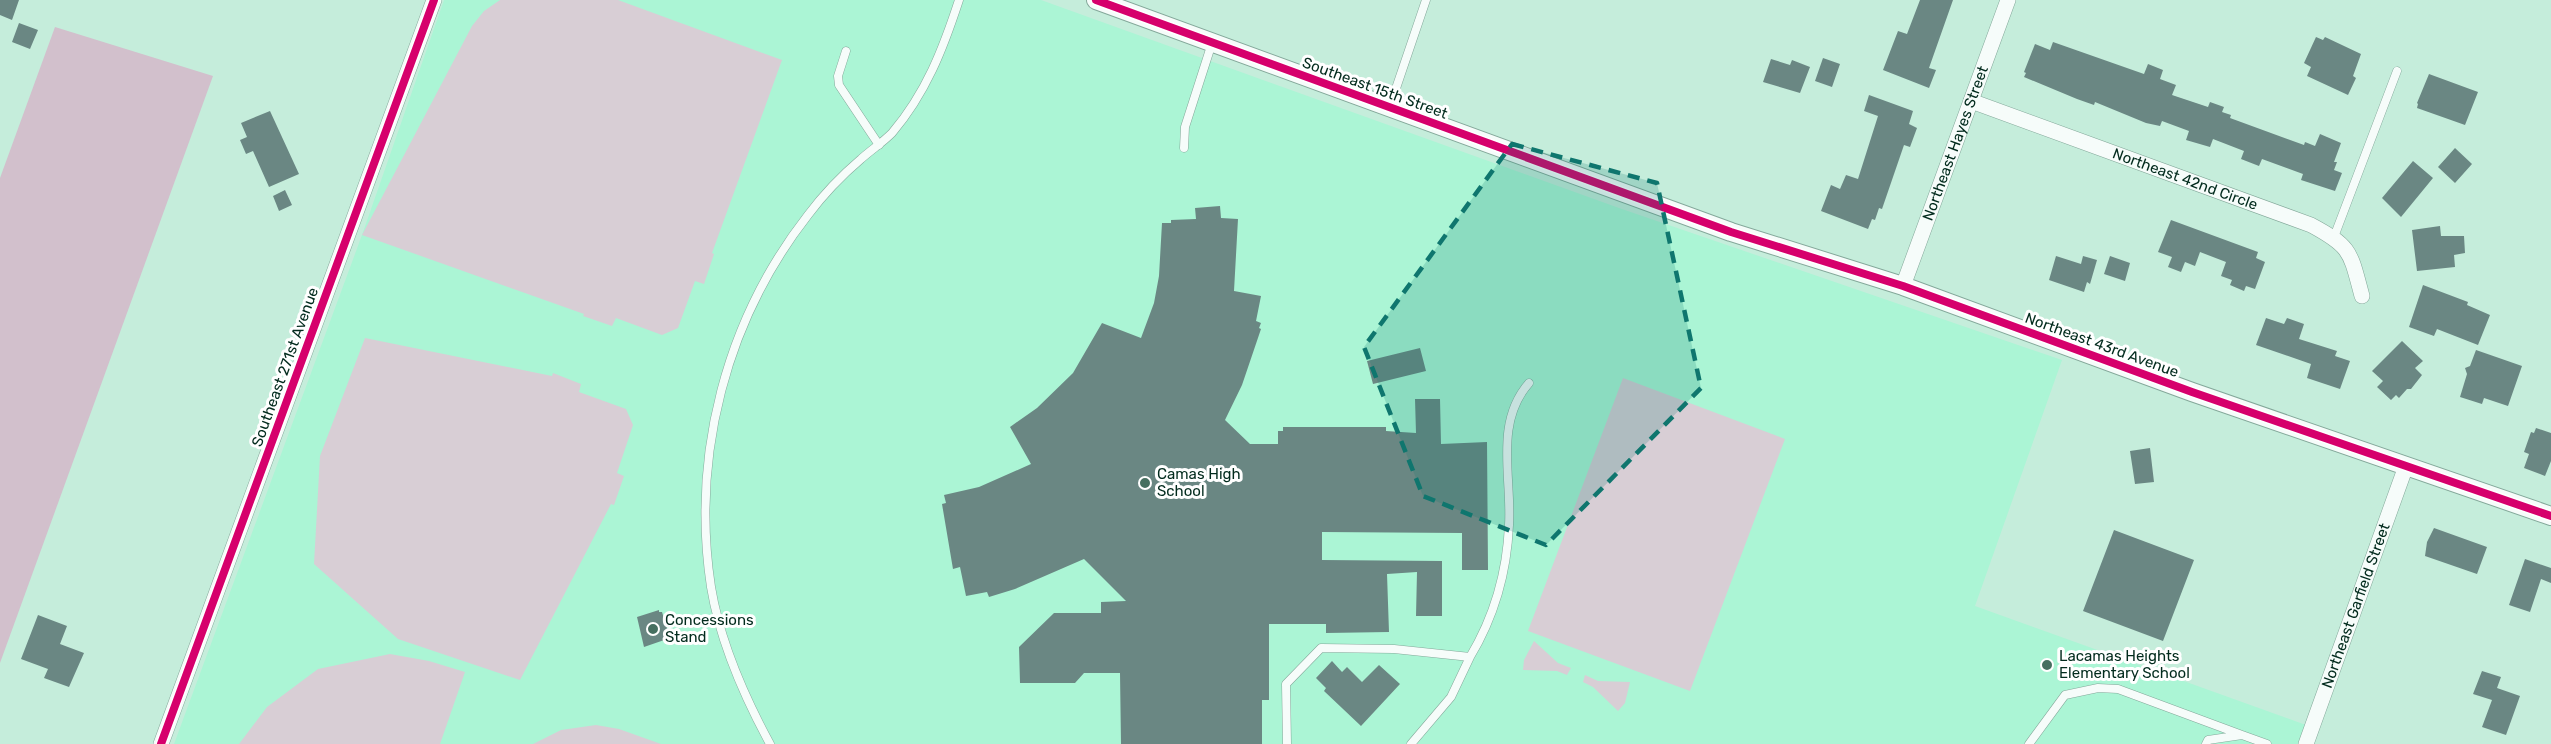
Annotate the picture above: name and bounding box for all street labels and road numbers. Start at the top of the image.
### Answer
street label: Southeast 15th Street [1300,53,1450,123]
street label: Northeast Hayes Street [1919,63,1992,223]
street label: Northeast 42nd Circle [2110,144,2260,214]
street label: Southeast 271st Avenue [248,285,322,449]
street label: Northeast 43rd Avenue [2023,309,2181,381]
street label: Northeast Garfield Street [2318,521,2394,691]

